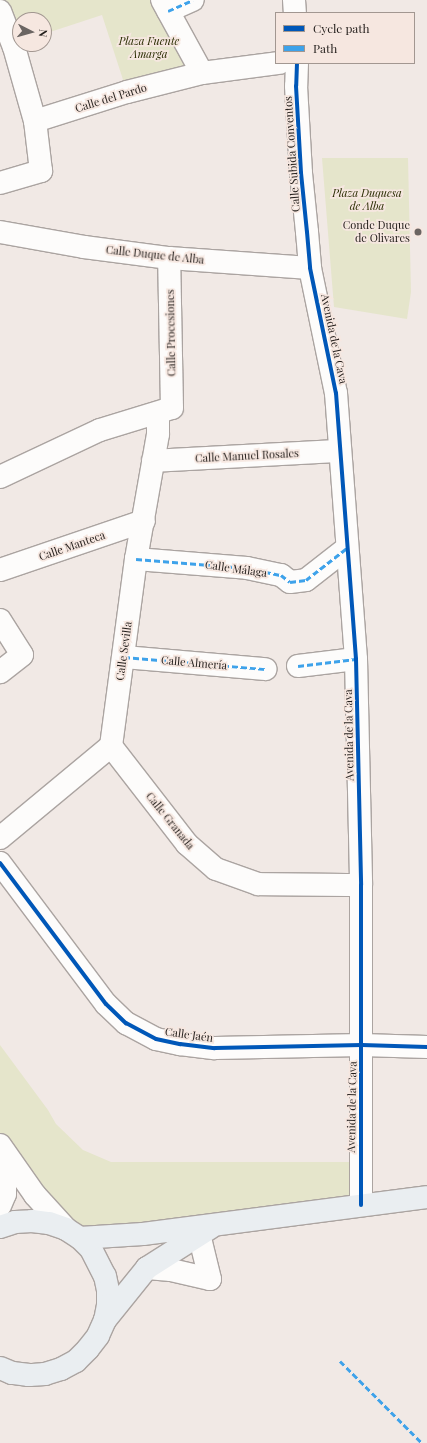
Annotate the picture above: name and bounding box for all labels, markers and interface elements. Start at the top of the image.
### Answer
north arrow [12,12,52,52]
legend [275,12,415,64]
text: Cycle path [313,20,370,36]
text: N [36,28,51,38]
park label: Plaza Fuente Amarga [119,35,179,61]
text: Path [313,40,337,56]
street label: Calle del Pardo [74,81,148,115]
street label: Calle Subida Conventos [281,96,303,212]
park label: Plaza Duquesa de Alba [332,187,402,213]
place label: Conde Duque de Olivares [343,219,410,245]
marker: Conde Duque de Olivares [413,227,423,237]
street label: Calle Duque de Alba [105,243,205,267]
street label: Calle Procesiones [164,289,178,377]
street label: Avenida de la Cava [318,293,350,385]
street label: Calle Manuel Rosales [195,447,299,465]
street label: Calle Manteca [37,528,107,564]
street label: Calle Málaga [204,558,268,580]
street label: Calle Sevilla [113,621,135,681]
street label: Calle Almería [160,654,228,672]
street label: Avenida de la Cava [342,689,356,781]
street label: Calle Granada [143,790,197,852]
street label: Calle Jaén [164,1025,214,1045]
street label: Avenida de la Cava [345,1061,359,1153]

